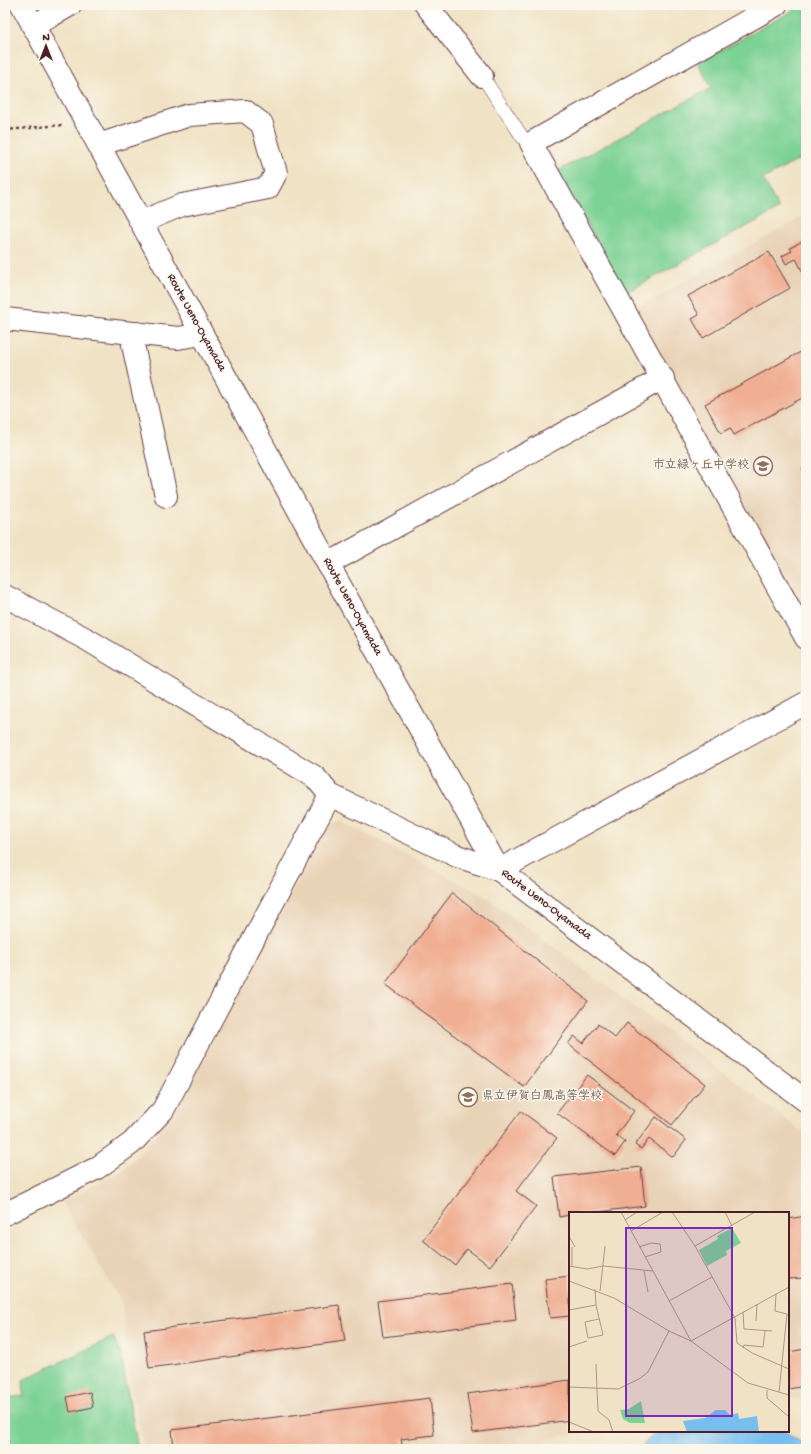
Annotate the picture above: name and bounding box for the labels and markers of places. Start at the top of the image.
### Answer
school or university icon: 市立緑ヶ丘中学校 [752,455,774,477]
place label: 市立緑ヶ丘中学校 [653,458,749,473]
school or university icon: 県立伊賀白鳳高等学校 [457,1086,479,1108]
place label: 県立伊賀白鳳高等学校 [482,1089,602,1104]

